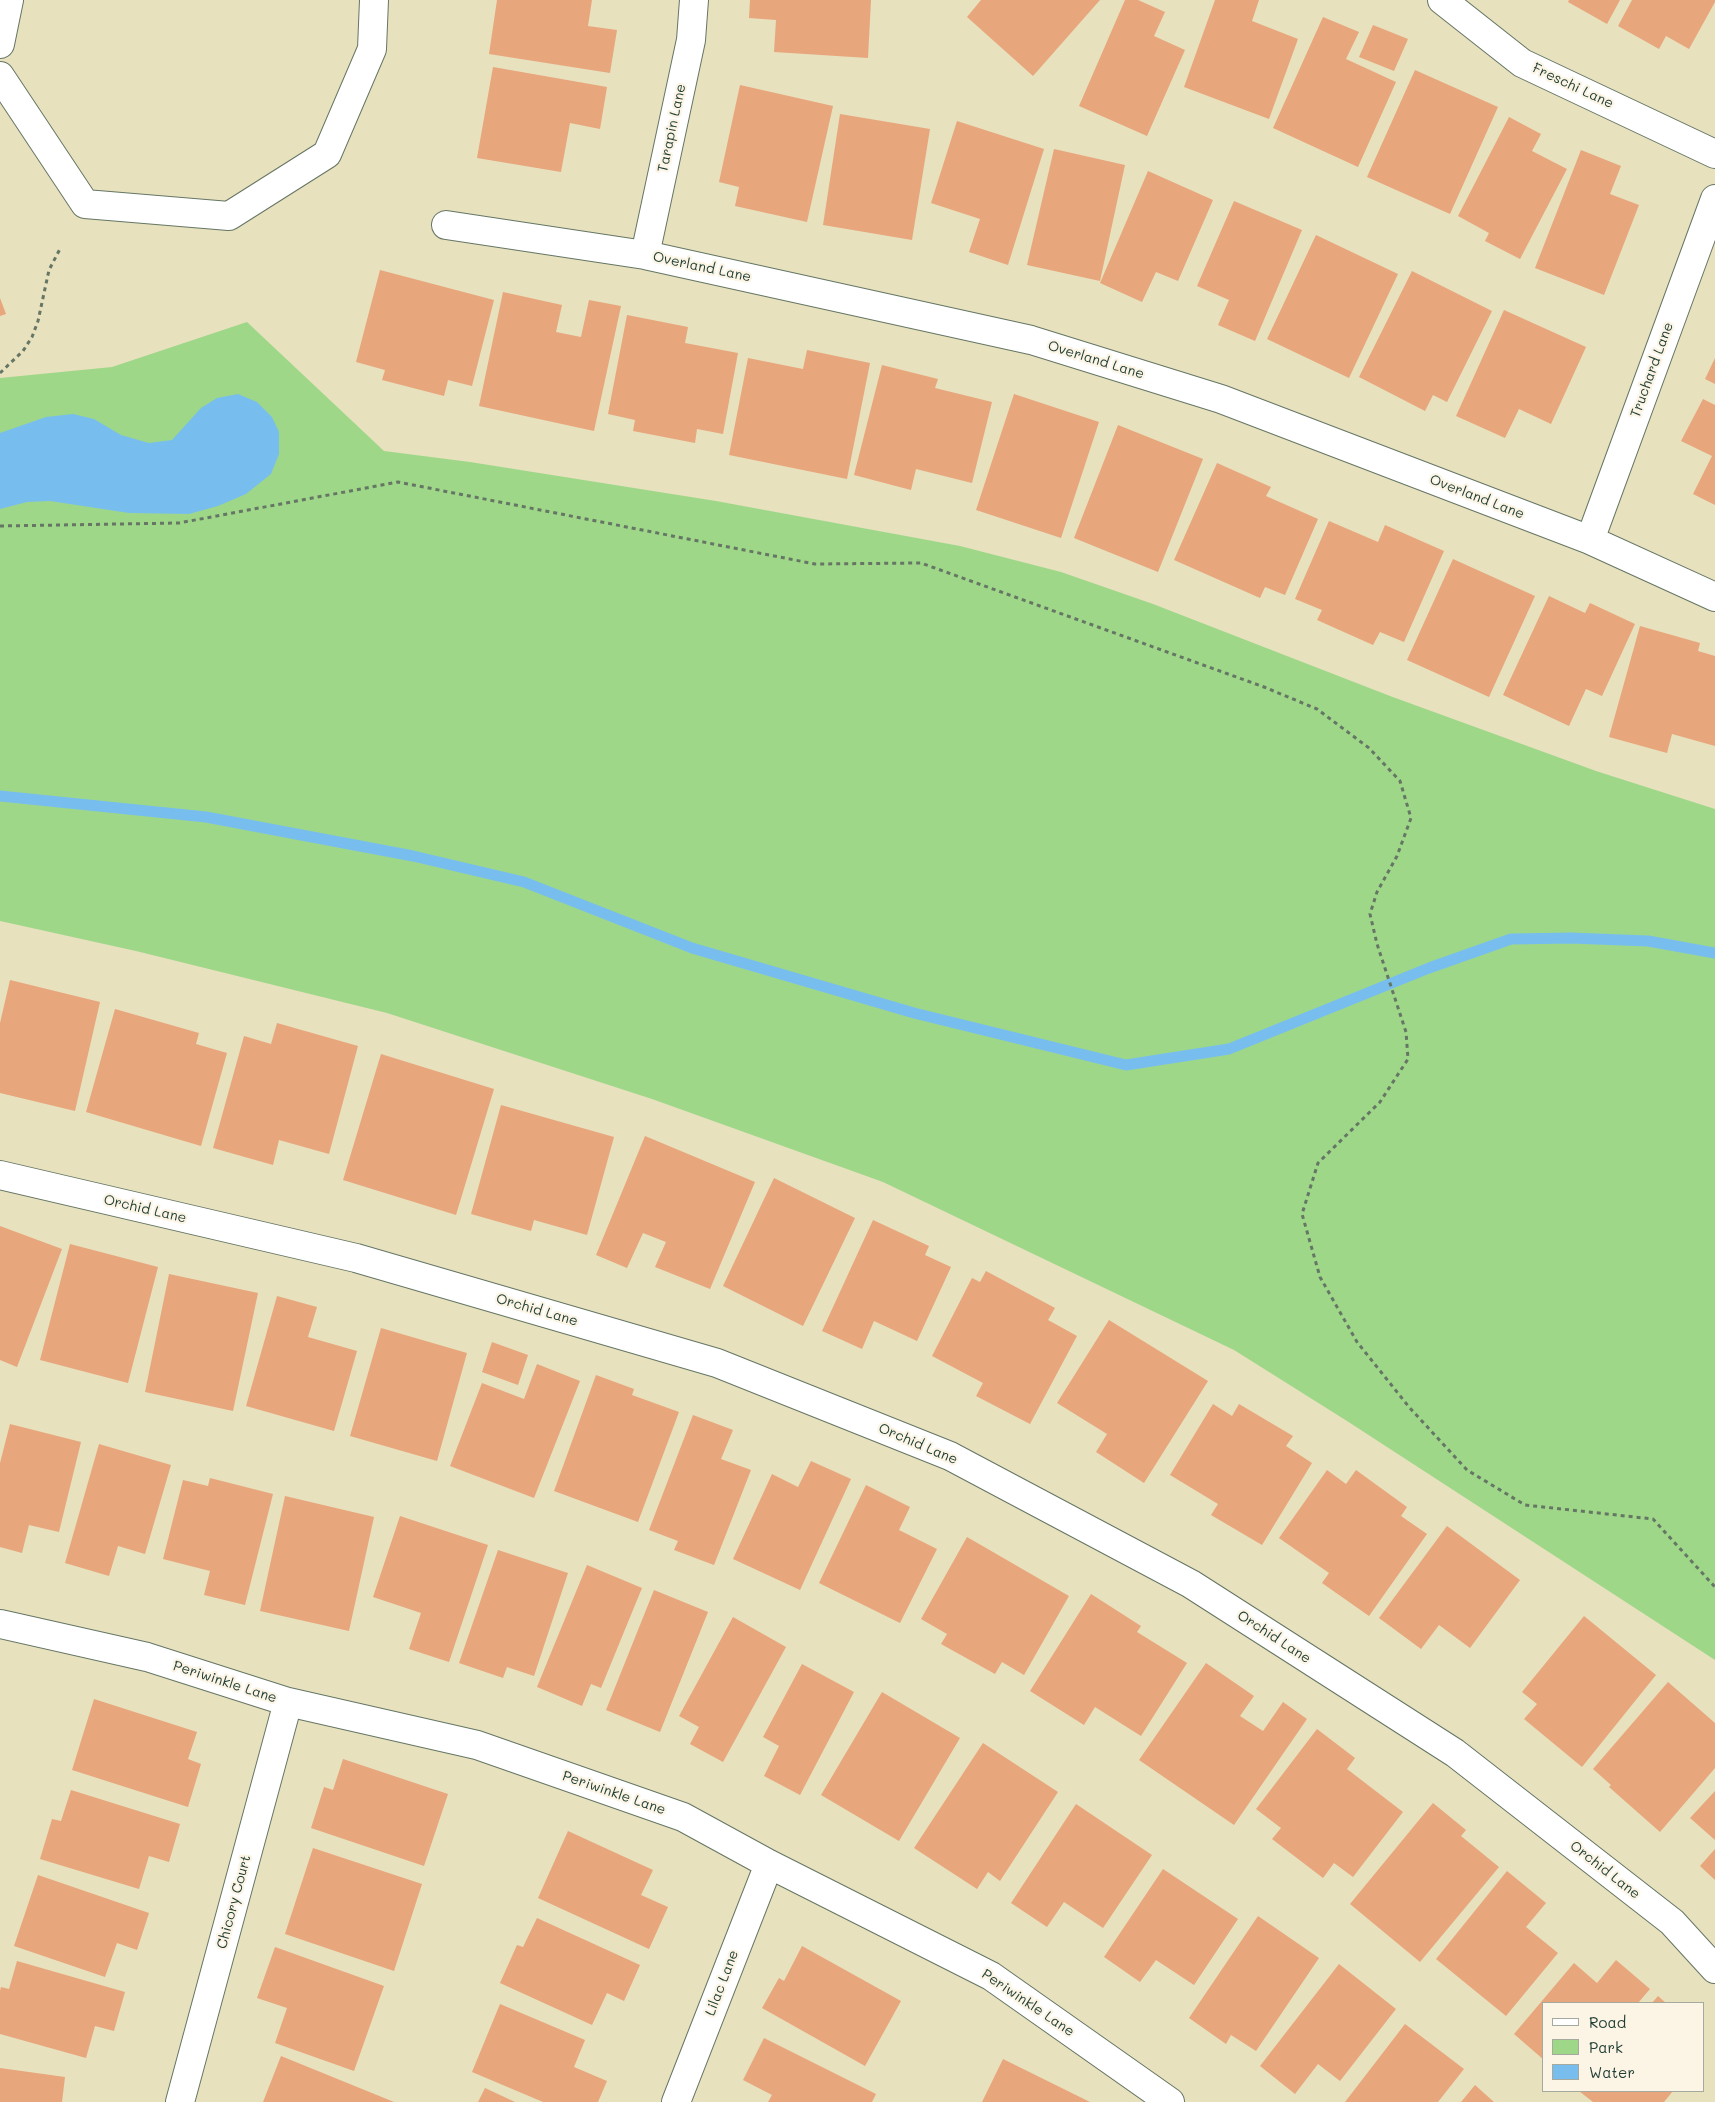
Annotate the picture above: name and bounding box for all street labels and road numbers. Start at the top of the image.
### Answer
street label: Freschi Lane [1530,60,1616,112]
street label: Tarapin Lane [654,82,690,174]
street label: Overland Lane [651,248,753,286]
street label: Truchard Lane [1627,320,1677,420]
street label: Overland Lane [1046,337,1146,383]
street label: Overland Lane [1427,471,1527,523]
street label: Orchid Lane [102,1191,188,1227]
street label: Orchid Lane [494,1290,580,1330]
street label: Orchid Lane [876,1420,960,1468]
street label: Orchid Lane [1234,1607,1314,1667]
street label: Periwinkle Lane [171,1657,279,1707]
street label: Periwinkle Lane [560,1767,668,1819]
street label: Orchid Lane [1567,1837,1643,1903]
street label: Chicory Court [213,1853,255,1951]
street label: Lilac Lane [702,1948,742,2018]
street label: Periwinkle Lane [979,1966,1077,2040]

